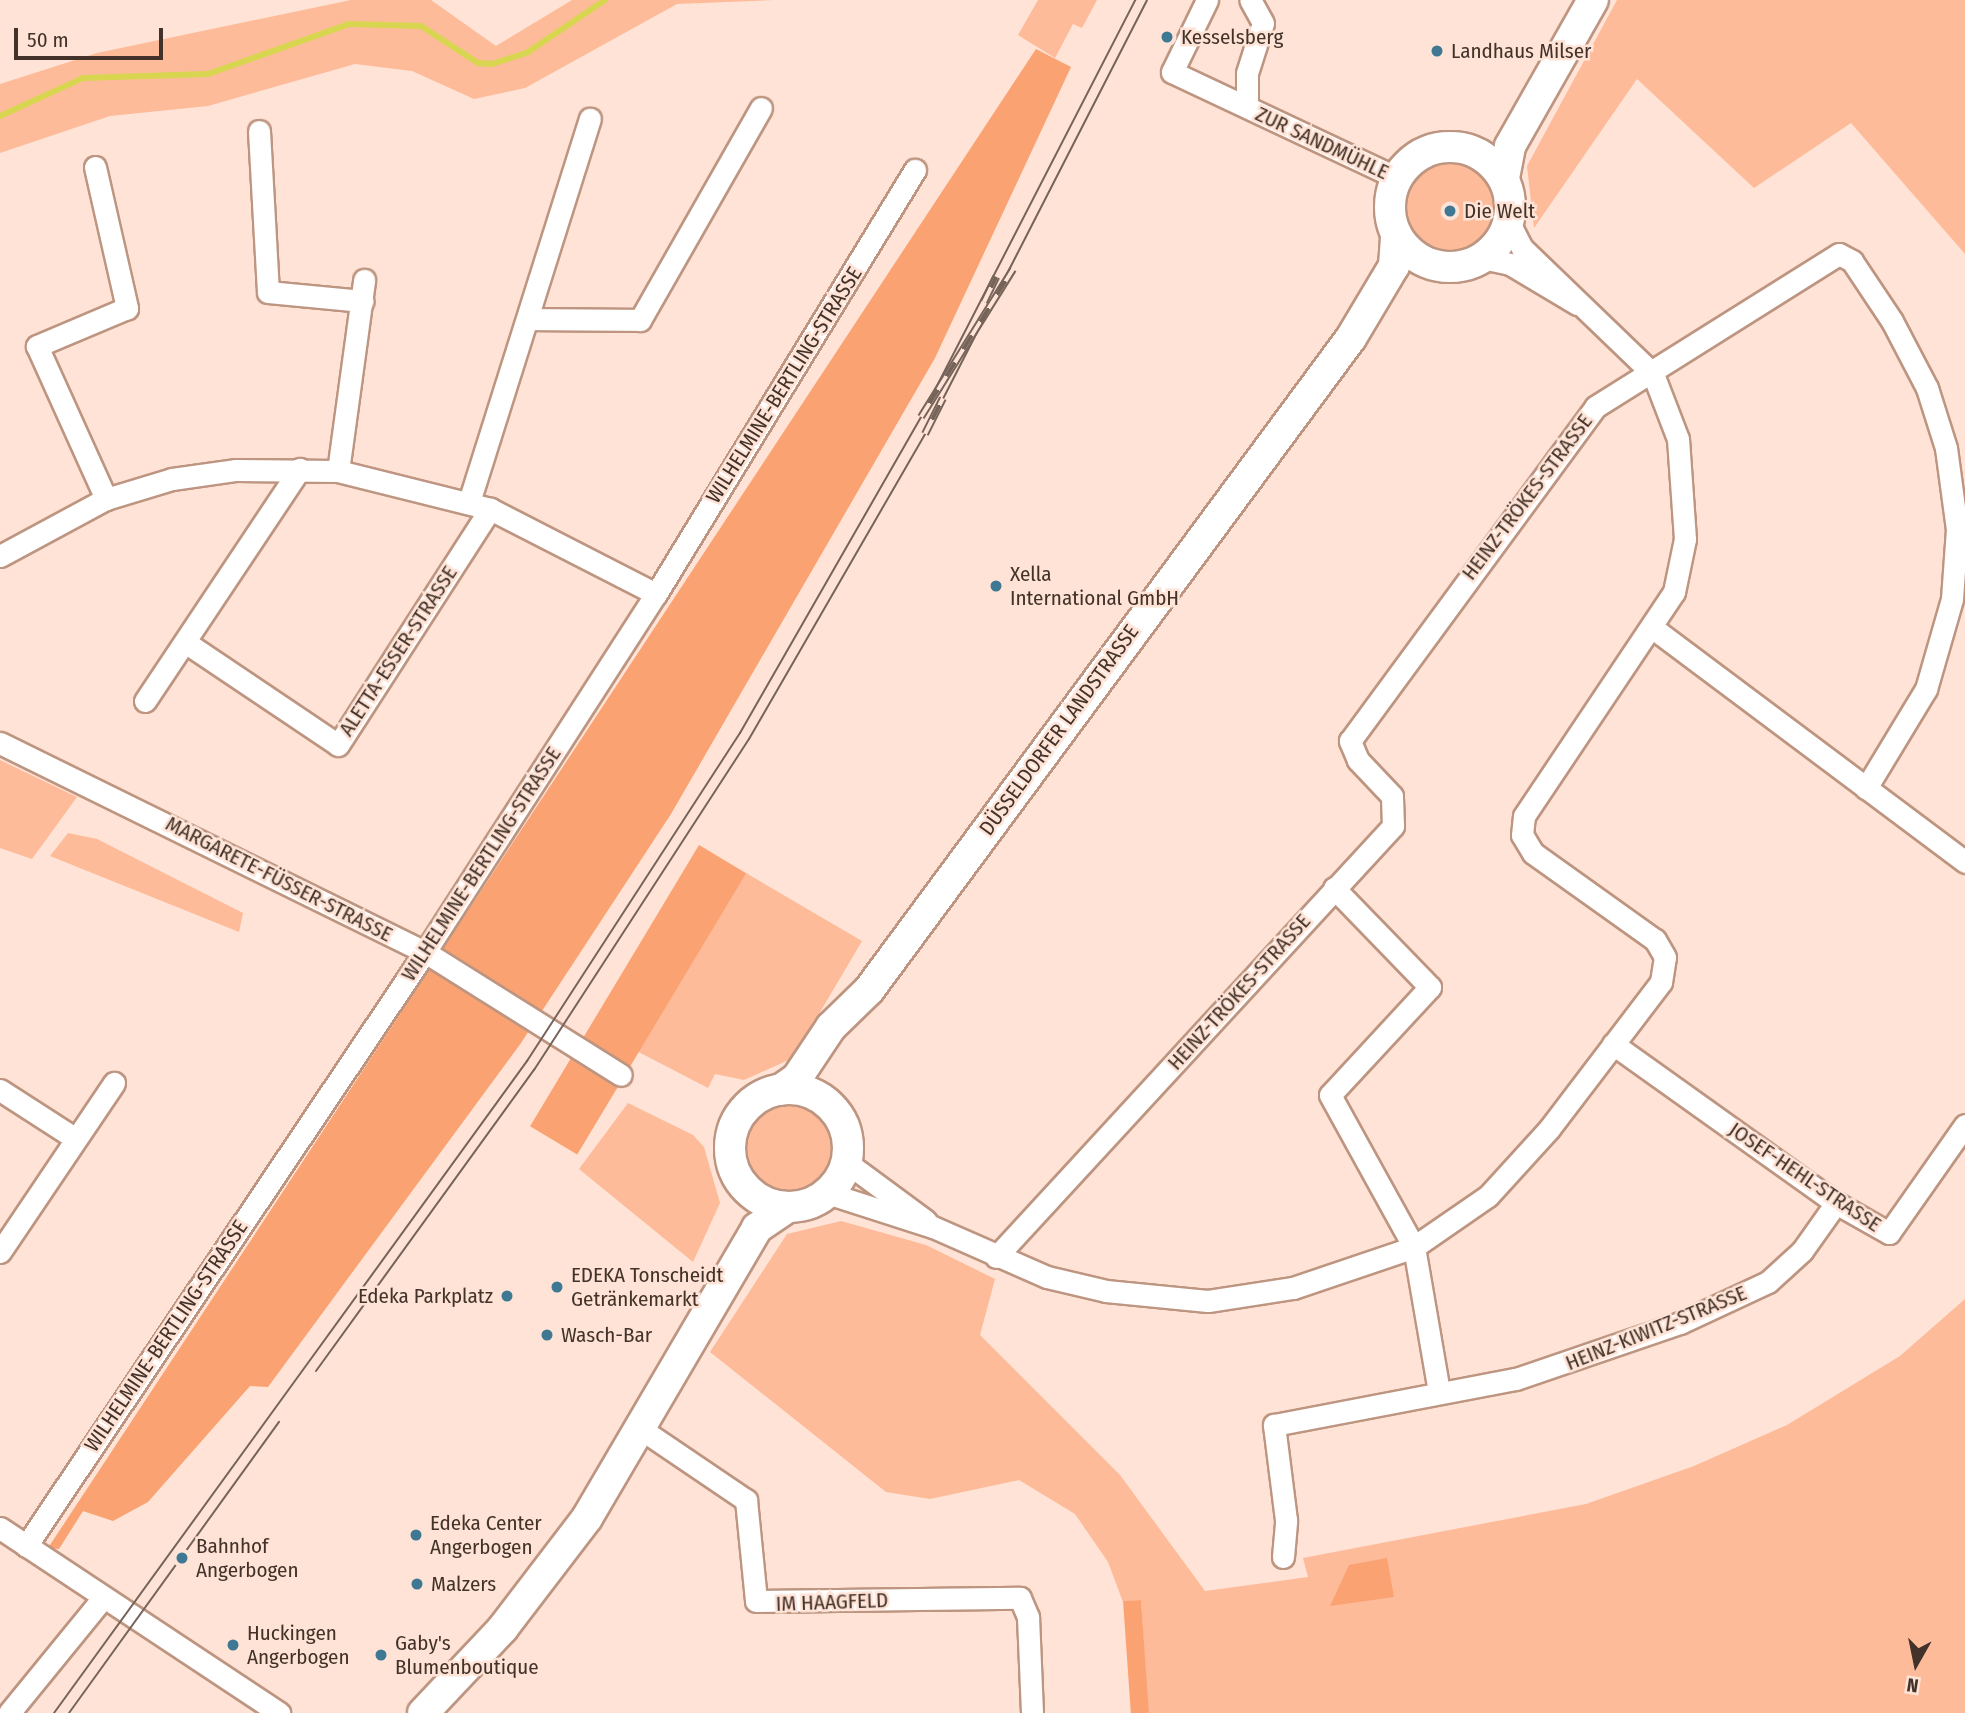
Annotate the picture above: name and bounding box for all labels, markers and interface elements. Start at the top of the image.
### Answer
scale bar [18,14,166,58]
place label: Kesselsberg [1181,24,1283,50]
text: 50 m [27,27,69,53]
marker: Kesselsberg [1159,29,1175,45]
place label: Landhaus Milser [1451,38,1591,64]
marker: Landhaus Milser [1429,43,1445,59]
street label: ZUR SANDMÜHLE [1252,101,1392,185]
place label: Die Welt [1464,198,1535,224]
marker: Die Welt [1442,203,1458,219]
street label: WILHELMINE-BERTLING-STRASSE [701,262,867,508]
street label: HEINZ-TRÖKES-STRASSE [1456,409,1598,585]
street label: ALETTA-ESSER-STRASSE [334,561,462,741]
place label: Xella International GmbH [1010,561,1179,611]
marker: Xella International GmbH [988,578,1004,594]
street label: DÜSSELDORFER LANDSTRASSE [974,620,1144,840]
street label: WILHELMINE-BERTLING-STRASSE [396,742,566,986]
street label: MARGARETE-FÜSSER-STRASSE [162,811,396,947]
street label: HEINZ-TRÖKES-STRASSE [1162,909,1316,1075]
street label: JOSEF-HEHL-STRASSE [1724,1117,1886,1237]
street label: WILHELMINE-BERTLING-STRASSE [79,1215,253,1457]
place label: EDEKA Tonscheidt Getränkemarkt [571,1262,723,1312]
marker: EDEKA Tonscheidt Getränkemarkt [549,1279,565,1295]
street label: HEINZ-KIWITZ-STRASSE [1562,1280,1750,1376]
place label: Edeka Parkplatz [358,1283,493,1309]
marker: Edeka Parkplatz [499,1288,515,1304]
place label: Wasch-Bar [561,1322,652,1348]
marker: Wasch-Bar [539,1327,555,1343]
place label: Edeka Center Angerbogen [430,1510,542,1560]
marker: Edeka Center Angerbogen [408,1527,424,1543]
place label: Bahnhof Angerbogen [196,1533,299,1583]
marker: Bahnhof Angerbogen [174,1550,190,1566]
place label: Malzers [431,1571,496,1597]
marker: Malzers [409,1576,425,1592]
street label: IM HAAGFELD [775,1587,889,1617]
place label: Huckingen Angerbogen [247,1620,350,1670]
north arrow [1881,1629,1951,1699]
place label: Gaby's Blumenboutique [395,1630,539,1680]
marker: Huckingen Angerbogen [225,1637,241,1653]
marker: Gaby's Blumenboutique [373,1647,389,1663]
text: N [1905,1673,1920,1697]

